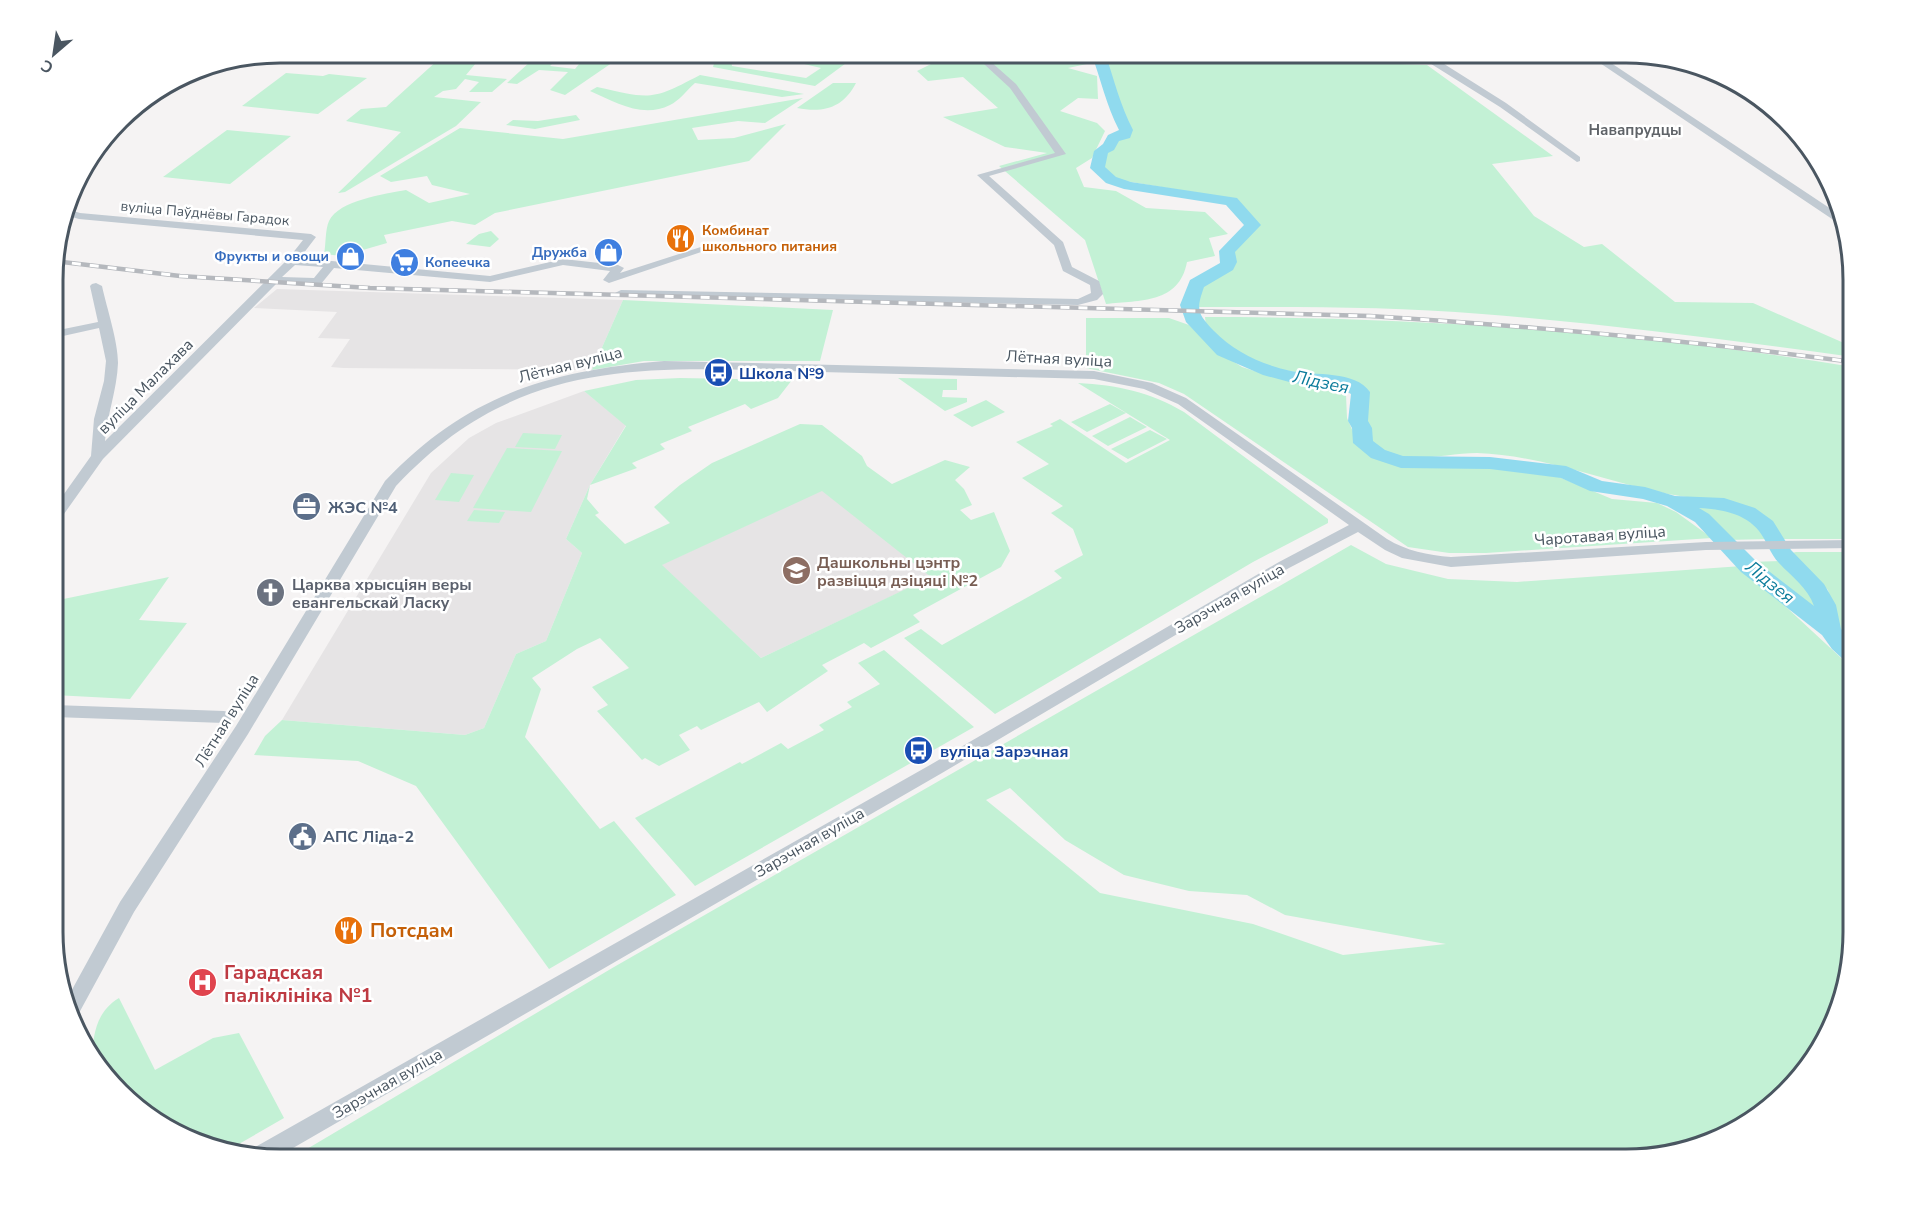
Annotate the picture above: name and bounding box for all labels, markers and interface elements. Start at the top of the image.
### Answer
north arrow [24,24,84,84]
text: С [37,54,57,79]
district label: Навапрудцы [1588,120,1682,140]
street label: вуліца Паўднёвы Гарадок [120,197,291,230]
place label: Комбинат школьного питания [702,221,837,256]
restaurant icon: Комбинат школьного питания [665,222,697,254]
shop icon: Дружба [592,236,624,268]
shop icon: Фрукты и овощи [334,240,366,272]
place label: Дружба [532,243,587,262]
supermarket icon: Копеечка [388,246,420,278]
place label: Фрукты и овощи [214,247,329,266]
place label: Копеечка [425,253,490,272]
street label: вуліца Малахава [93,334,198,439]
street label: Лётная вуліца [516,341,624,389]
street label: Лётная вуліца [1005,345,1113,373]
bus stop icon: Школа №9 [702,357,734,389]
place label: Школа №9 [739,363,824,385]
water label: Лідзея [1290,364,1351,400]
office icon: ЖЭС №4 [291,491,323,523]
place label: ЖЭС №4 [328,497,398,519]
street label: Чаротавая вуліца [1534,520,1667,552]
place label: Дашкольны цэнтр развіцця дзіцяці №2 [817,552,978,592]
water label: Лідзея [1740,554,1800,609]
school or university icon: Дашкольны цэнтр развіцця дзіцяці №2 [780,555,812,587]
street label: Зарэчная вуліца [1170,558,1289,639]
place label: Царква хрысціян веры евангельскай Ласку [292,574,472,614]
church icon: Царква хрысціян веры евангельскай Ласку [255,577,287,609]
street label: Лётная вуліца [189,670,264,771]
bus stop icon: вуліца Зарэчная [903,735,935,767]
place label: вуліца Зарэчная [940,741,1068,763]
street label: Зарэчная вуліца [750,802,869,883]
public building icon: АПС Ліда-2 [286,820,318,852]
place label: АПС Ліда-2 [323,826,414,848]
restaurant icon: Потсдам [333,914,365,946]
place label: Потсдам [370,917,454,944]
place label: Гарадская паліклініка №1 [224,959,373,1009]
hospital icon: Гарадская паліклініка №1 [187,967,219,999]
street label: Зарэчная вуліца [328,1043,447,1124]

